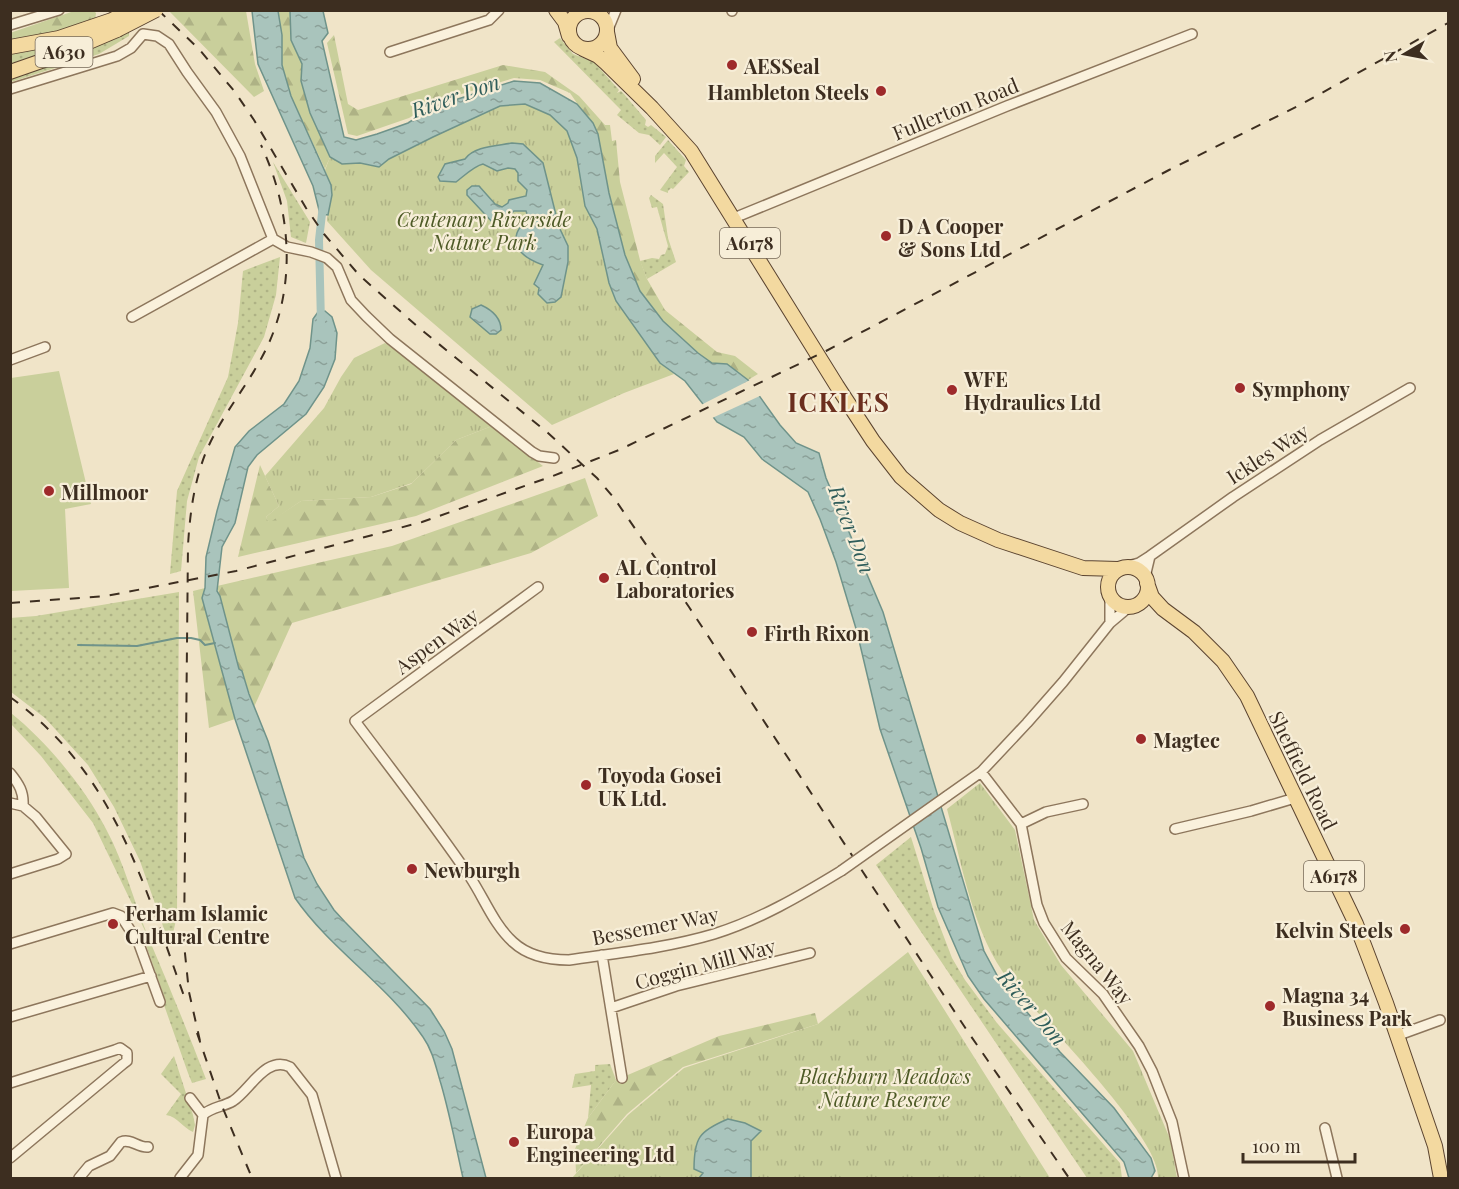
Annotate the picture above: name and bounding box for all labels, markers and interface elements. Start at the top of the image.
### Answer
north arrow [1375,24,1435,84]
road number: A630 [36,37,92,67]
text: N [1378,49,1401,64]
place label: AESSeal [743,52,820,79]
marker: AESSeal [725,58,739,72]
water label: River Don [406,67,503,124]
street label: Fullerton Road [888,70,1022,146]
place label: Hambleton Steels [708,78,869,105]
marker: Hambleton Steels [874,84,888,98]
park label: Centenary Riverside Nature Park [397,205,572,255]
place label: D A Cooper & Sons Ltd [898,212,1004,262]
road number: A6178 [720,228,780,258]
marker: D A Cooper & Sons Ltd [879,229,893,243]
place label: WFE Hydraulics Ltd [963,365,1101,415]
place label: Symphony [1252,375,1351,402]
marker: Symphony [1233,381,1247,395]
marker: WFE Hydraulics Ltd [945,383,959,397]
district label: ICKLES [787,384,891,419]
street label: Ickles Way [1221,416,1313,490]
place label: Millmoor [61,478,149,505]
water label: River Don [823,480,883,577]
marker: Millmoor [42,484,56,498]
place label: AL Control Laboratories [615,553,735,603]
marker: AL Control Laboratories [597,571,611,585]
street label: Aspen Way [388,601,483,680]
place label: Firth Rixon [764,619,870,646]
marker: Firth Rixon [745,625,759,639]
street label: Sheffield Road [1264,706,1345,834]
place label: Magtec [1153,726,1220,753]
marker: Magtec [1134,732,1148,746]
place label: Toyoda Gosei UK Ltd. [598,761,721,811]
marker: Toyoda Gosei UK Ltd. [579,778,593,792]
place label: Newburgh [424,856,520,883]
road number: A6178 [1304,861,1364,891]
marker: Newburgh [405,862,419,876]
place label: Ferham Islamic Cultural Centre [125,899,270,949]
street label: Bessemer Way [589,900,721,950]
street label: Magna Way [1056,914,1140,1010]
place label: Kelvin Steels [1275,916,1393,943]
marker: Ferham Islamic Cultural Centre [106,917,120,931]
marker: Kelvin Steels [1398,922,1412,936]
street label: Coggin Mill Way [632,931,778,995]
water label: River Don [991,962,1074,1051]
place label: Magna 34 Business Park [1282,981,1412,1031]
marker: Magna 34 Business Park [1263,999,1277,1013]
park label: Blackburn Meadows Nature Reserve [798,1062,971,1112]
place label: Europa Engineering Ltd [526,1117,675,1167]
scale bar [1243,1126,1356,1164]
text: 100 m [1252,1134,1301,1158]
marker: Europa Engineering Ltd [507,1135,521,1149]

